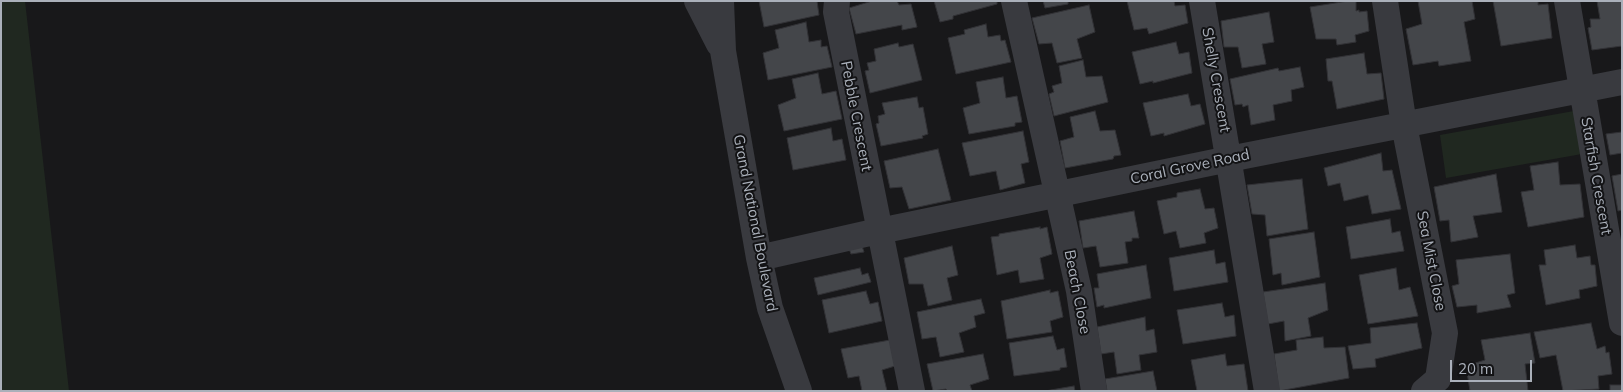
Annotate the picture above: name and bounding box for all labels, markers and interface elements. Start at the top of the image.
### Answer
street label: Shelly Crescent [1198,26,1234,134]
street label: Pebble Crescent [836,59,876,173]
street label: Starfish Crescent [1577,116,1615,236]
street label: Grand National Boulevard [729,133,781,313]
street label: Coral Grove Road [1129,146,1251,188]
street label: Sea Mist Close [1412,210,1450,312]
street label: Beach Close [1060,248,1094,336]
scale bar [1453,350,1536,382]
text: 20 m [1458,359,1493,378]

